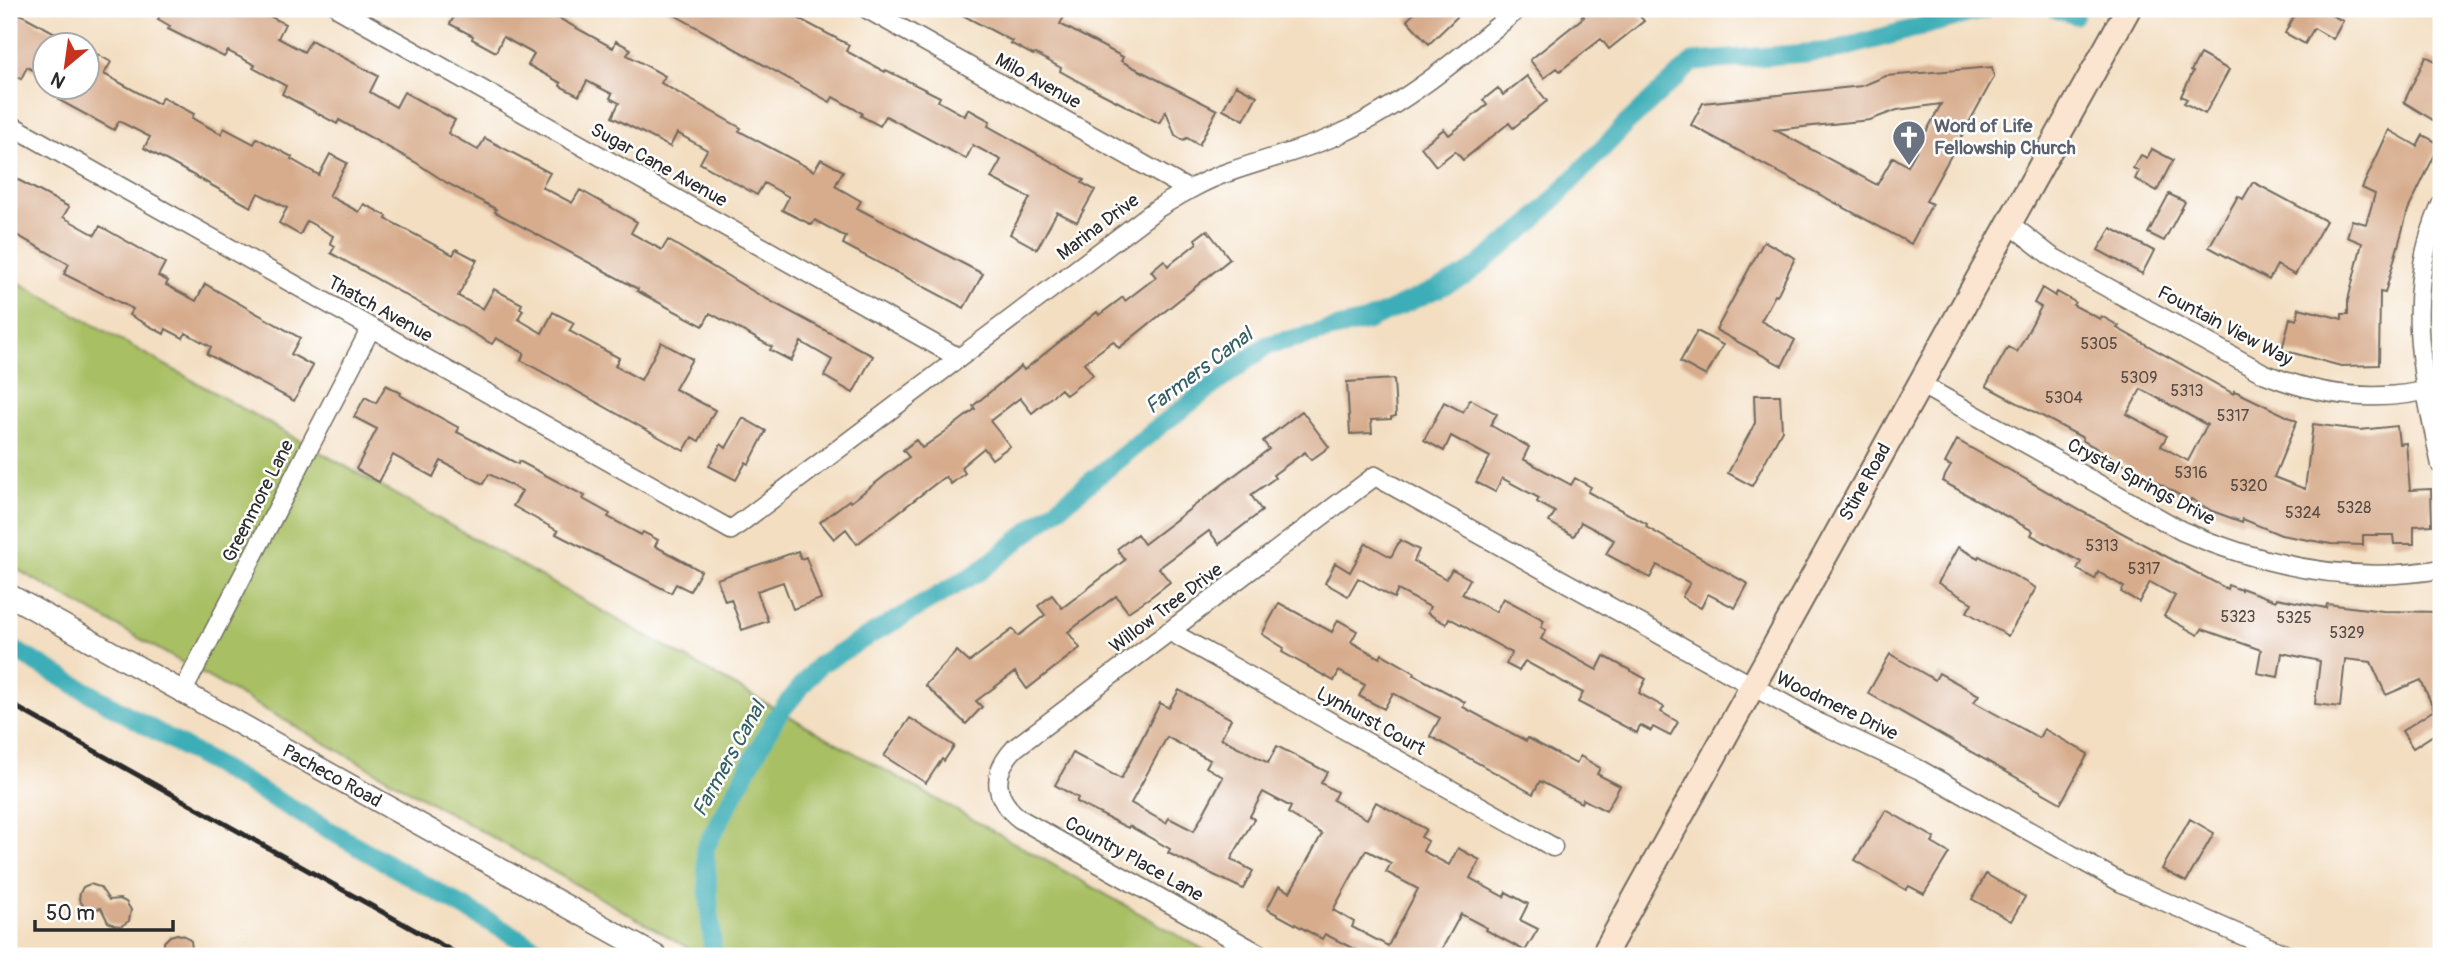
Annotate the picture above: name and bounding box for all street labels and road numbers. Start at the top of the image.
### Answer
street label: Milo Avenue [991,48,1086,115]
street label: Sugar Cane Avenue [586,118,732,213]
street label: Marina Drive [1052,188,1144,266]
street label: Thatch Avenue [323,270,437,348]
street label: Fountain View Way [2153,280,2297,372]
street label: Crystal Springs Drive [2063,433,2219,531]
street label: Greenmore Lane [217,435,299,566]
street label: Stine Road [1834,439,1896,525]
street label: Willow Tree Drive [1105,557,1228,658]
street label: Woodmere Drive [1772,666,1902,746]
street label: Lynhurst Court [1312,681,1430,761]
street label: Pacheco Road [278,739,386,813]
street label: Country Place Lane [1060,811,1208,907]

